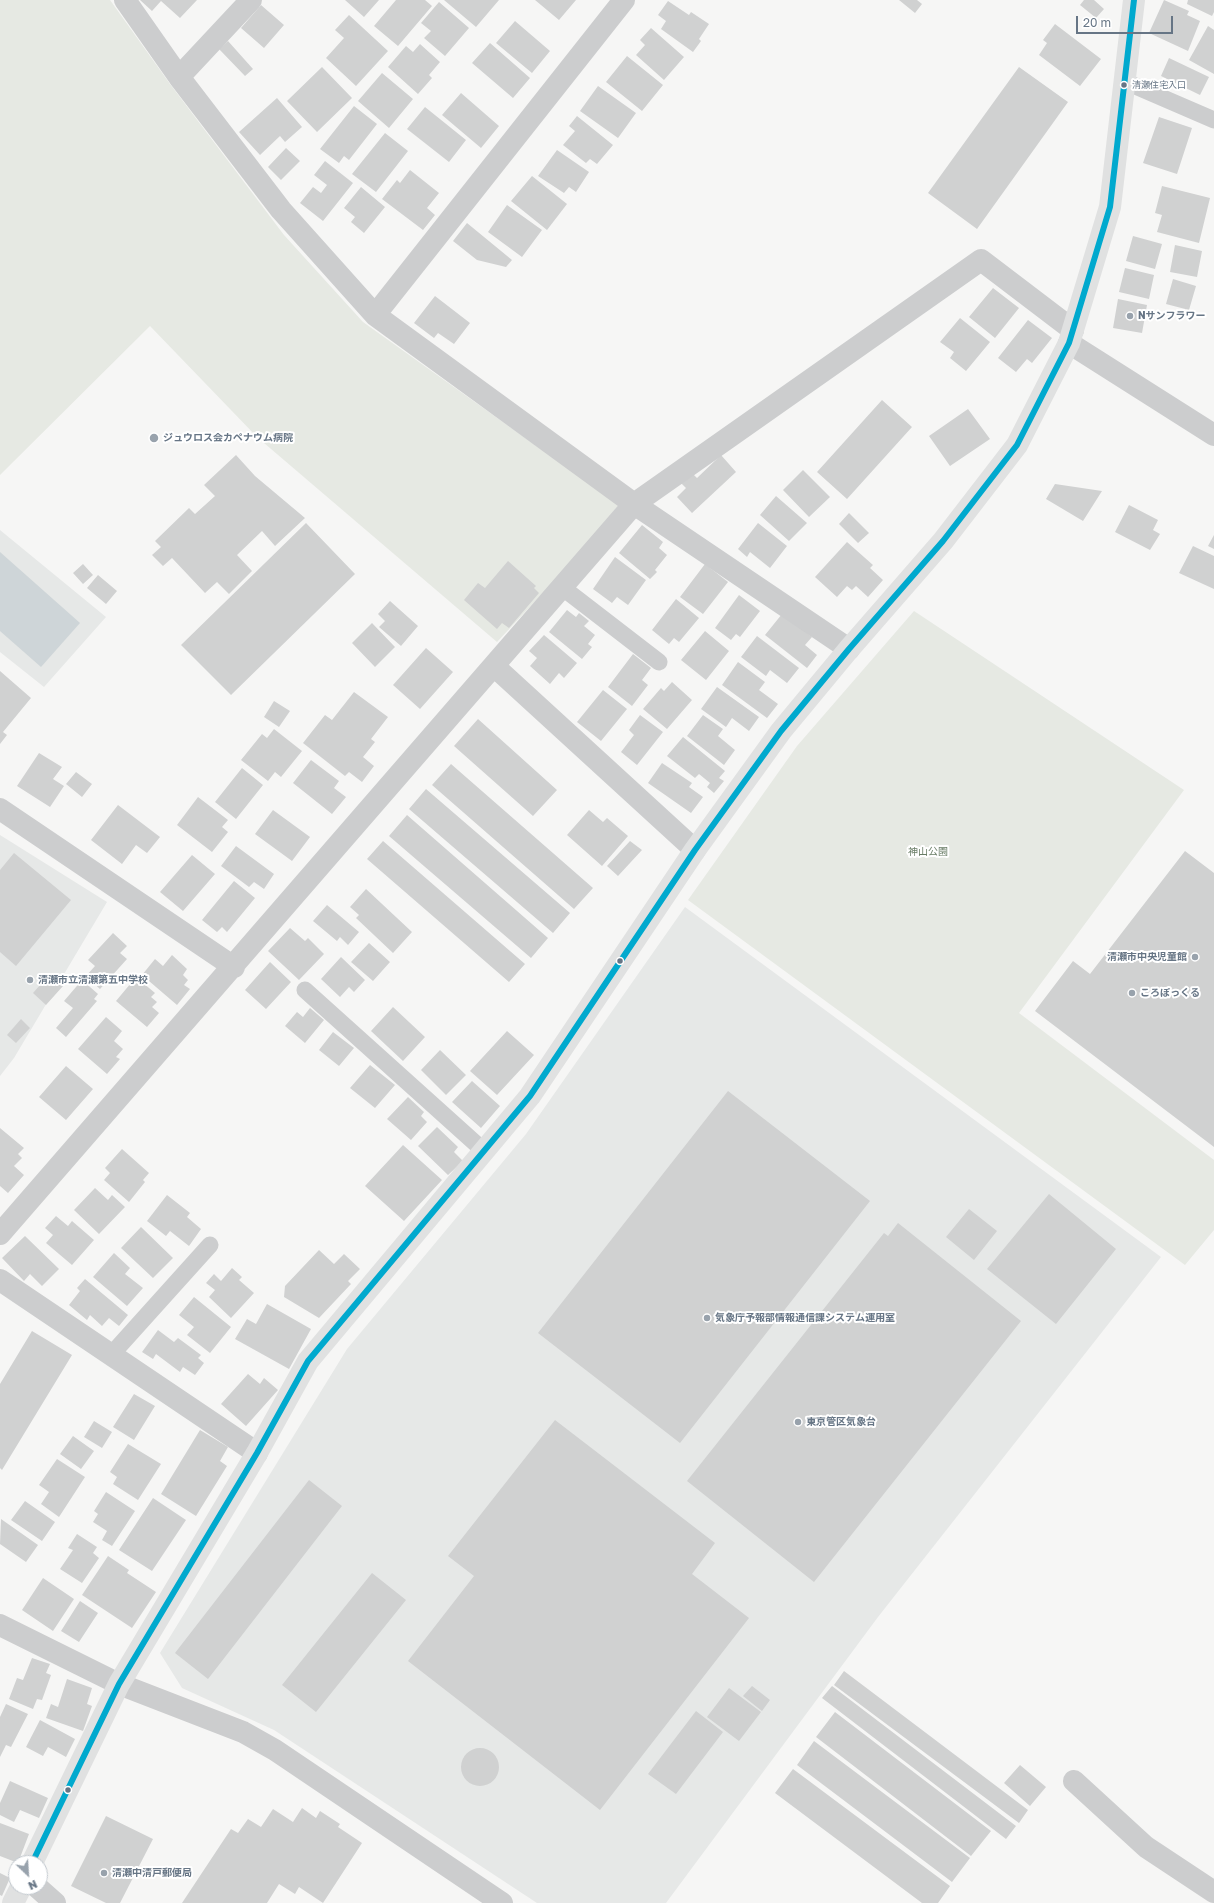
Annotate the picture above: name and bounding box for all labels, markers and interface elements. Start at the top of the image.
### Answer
scale bar [1078,8,1175,34]
text: 20 m [1083,15,1111,30]
marker: 清瀬住宅入口 [1119,80,1129,90]
place label: 清瀬住宅入口 [1132,80,1186,90]
place label: Nサンフラワー [1138,310,1206,322]
marker: Nサンフラワー [1125,311,1135,321]
marker: ジュウロス会カペナウム病院 [148,432,160,444]
place label: ジュウロス会カペナウム病院 [163,432,293,444]
park label: 神山公園 [908,846,948,858]
place label: 清瀬市中央児童館 [1107,951,1187,963]
marker: 清瀬市中央児童館 [1190,952,1200,962]
unlabelled marker [615,956,625,966]
place label: 清瀬市立清瀬第五中学校 [38,974,148,986]
marker: 清瀬市立清瀬第五中学校 [25,975,35,985]
place label: ころぽっくる [1140,987,1200,999]
marker: ころぽっくる [1127,988,1137,998]
place label: 気象庁予報部情報通信課システム運用室 [715,1312,895,1324]
marker: 気象庁予報部情報通信課システム運用室 [702,1313,712,1323]
place label: 東京管区気象台 [806,1416,876,1428]
marker: 東京管区気象台 [793,1417,803,1427]
unlabelled marker [63,1785,73,1795]
north arrow [8,1855,48,1895]
place label: 清瀬中清戸郵便局 [112,1867,192,1879]
marker: 清瀬中清戸郵便局 [99,1868,109,1878]
text: N [26,1878,39,1893]

